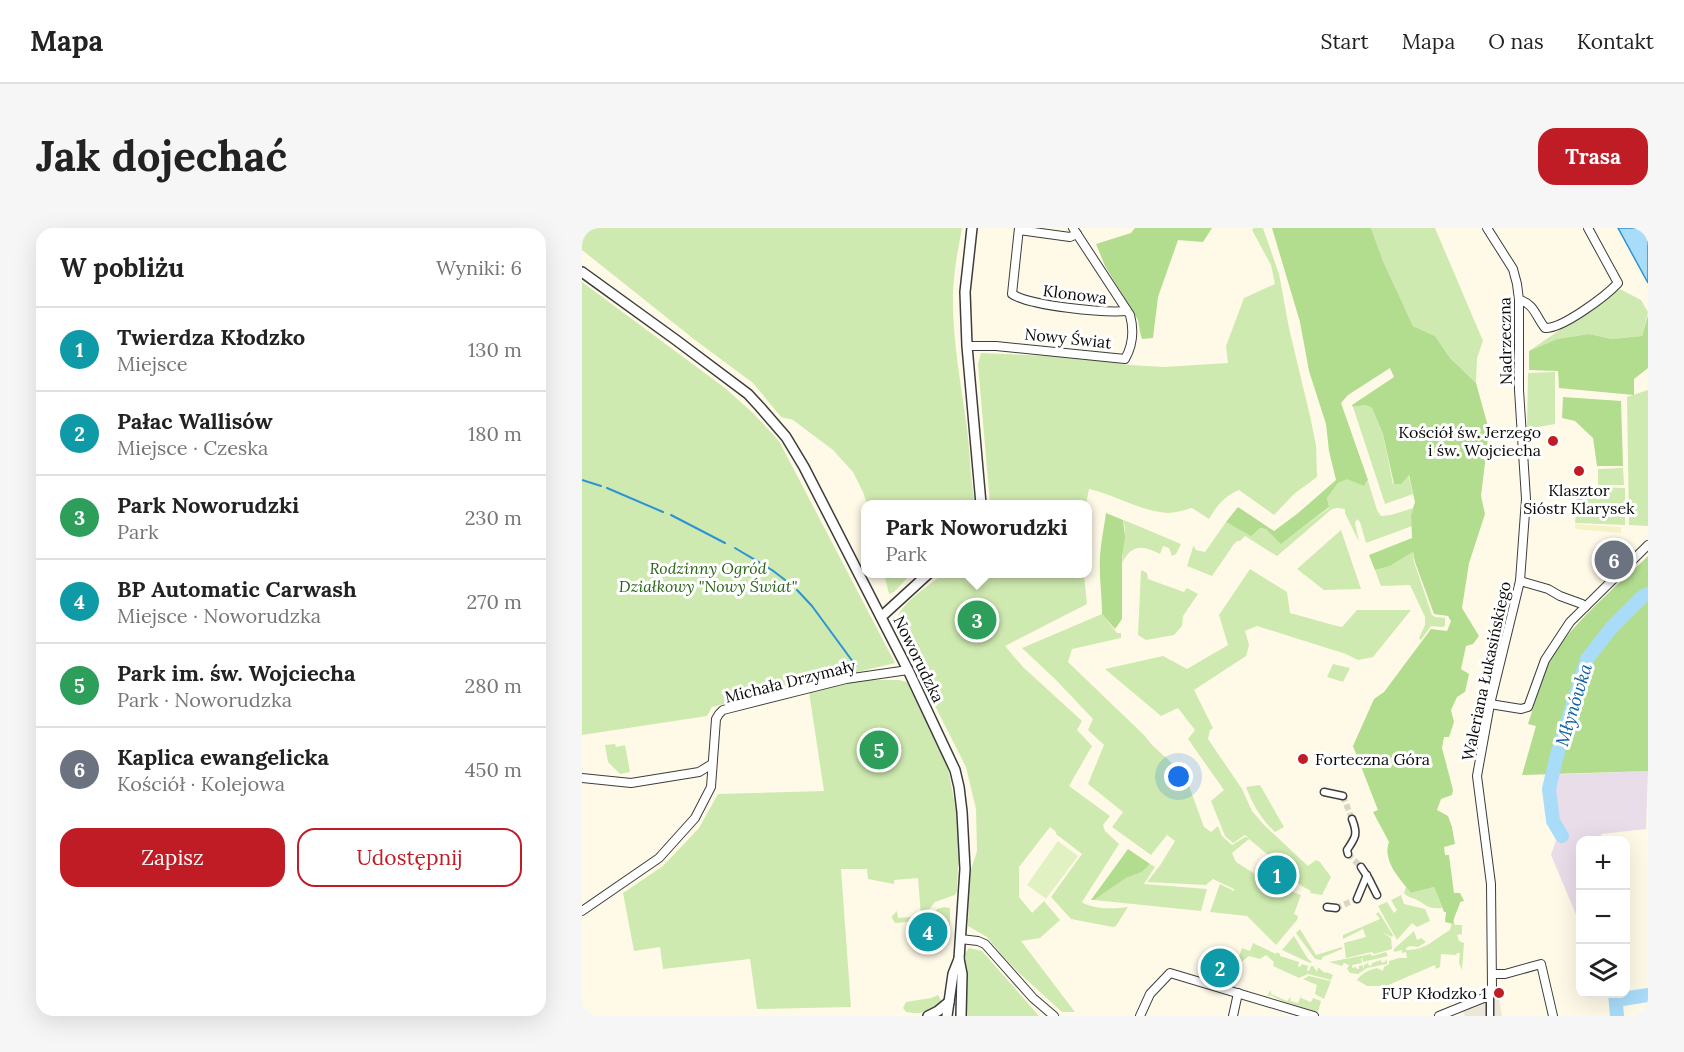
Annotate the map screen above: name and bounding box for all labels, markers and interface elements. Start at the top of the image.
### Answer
text: Mapa [30,23,103,59]
text: Start [1321,28,1369,55]
text: Mapa [1402,28,1455,55]
text: O nas [1488,28,1544,55]
text: Kontakt [1577,28,1654,55]
button: Trasa [1538,128,1648,185]
text: Jak dojechać [36,129,287,183]
text: W pobliżu [60,251,184,284]
text: Wyniki: 6 [436,255,522,280]
street label: Klonowa [1042,280,1108,308]
street label: Nadrzeczna [1494,297,1516,385]
text: Twierdza Kłodzko [117,323,305,351]
street label: Nowy Świat [1024,323,1113,353]
text: 1 [75,337,84,362]
text: 130 m [468,337,522,362]
text: Miejsce [117,351,188,376]
text: Pałac Wallisów [117,407,273,435]
text: 2 [74,421,85,446]
text: 180 m [468,421,522,446]
place label: Kościół św. Jerzego i św. Wojciecha [1398,422,1541,460]
marker: Kościół św. Jerzego i św. Wojciecha [1546,434,1560,448]
text: Miejsce · Czeska [117,435,268,460]
marker: Klasztor Sióstr Klarysek [1572,464,1586,478]
place label: Klasztor Sióstr Klarysek [1523,480,1635,518]
text: Park Noworudzki [117,491,299,519]
popup [861,500,1092,578]
text: 3 [74,505,85,530]
text: 230 m [465,505,522,530]
text: Park Noworudzki [885,513,1068,541]
text: Park [117,519,159,544]
pin: 6 [1594,538,1634,582]
text: Park [885,541,927,566]
park label: Rodzinny Ogród Działkowy "Nowy Świat" [619,558,797,596]
text: BP Automatic Carwash [117,575,357,603]
street label: Waleriana Łukasińskiego [1457,579,1515,763]
text: 4 [74,589,85,614]
text: 270 m [466,589,522,614]
pin: 3 [958,598,996,642]
text: Miejsce · Noworudzka [117,603,321,628]
street label: Noworudzka [889,612,949,706]
street label: Michała Drzymały [723,655,858,707]
text: Park im. św. Wojciecha [117,659,355,687]
water label: Młynówka [1550,661,1597,749]
text: 5 [74,673,85,698]
text: 280 m [464,673,522,698]
text: Park · Noworudzka [117,687,292,712]
pin: 5 [860,728,898,772]
text: Kaplica ewangelicka [117,743,329,771]
place label: Forteczna Góra [1315,749,1430,769]
marker: Forteczna Góra [1296,752,1310,766]
text: 6 [74,757,85,782]
text: 450 m [465,757,522,782]
your location [1164,762,1193,791]
text: Kościół · Kolejowa [117,771,285,796]
button: Zapisz [60,828,285,887]
button: Udostępnij [297,828,522,887]
map controls [1576,836,1630,998]
button: + [1576,836,1630,890]
pin: 1 [1258,852,1296,898]
button: − [1576,890,1630,944]
pin: 4 [908,910,948,954]
button: layers [1576,944,1630,998]
pin: 2 [1200,946,1240,990]
place label: FUP Kłodzko 1 [1382,983,1487,1003]
marker: FUP Kłodzko 1 [1492,986,1506,1000]

